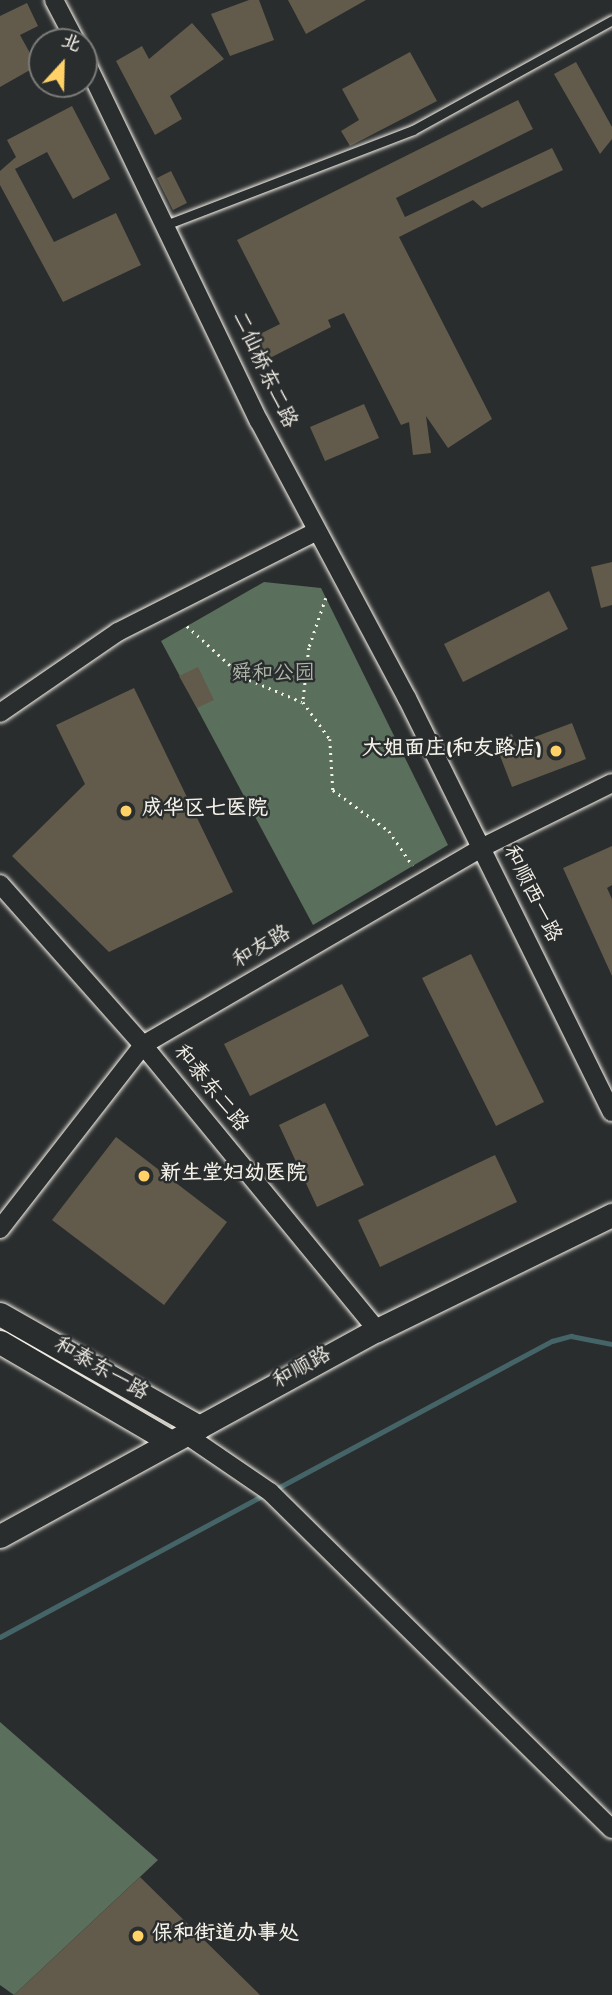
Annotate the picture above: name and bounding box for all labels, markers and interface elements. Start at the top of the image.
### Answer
north arrow [28,28,98,98]
text: 北 [57,31,83,59]
street label: 二仙桥东二路 [224,309,300,433]
park label: 舜和公园 [231,663,315,689]
place label: 大姐面庄(和友路店) [362,738,542,764]
marker: 大姐面庄(和友路店) [548,743,564,759]
place label: 成华区七医院 [142,798,268,824]
marker: 成华区七医院 [116,801,136,821]
street label: 和顺西一路 [496,842,564,948]
street label: 和友路 [229,922,297,976]
street label: 和泰东二路 [166,1041,252,1139]
place label: 新生堂妇幼医院 [160,1163,307,1189]
marker: 新生堂妇幼医院 [134,1166,154,1186]
street label: 和泰东一路 [48,1334,152,1408]
street label: 和顺路 [269,1344,337,1396]
place label: 保和街道办事处 [152,1923,299,1949]
marker: 保和街道办事处 [130,1928,146,1944]

